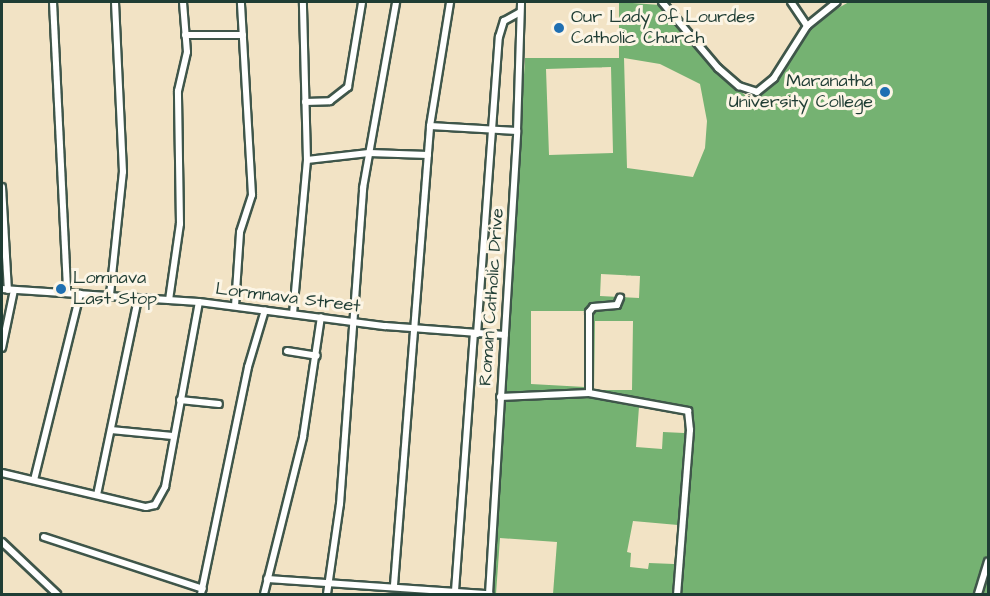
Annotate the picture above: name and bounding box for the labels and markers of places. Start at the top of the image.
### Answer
place label: Our Lady of Lourdes Catholic Church [571,7,755,50]
marker: Our Lady of Lourdes Catholic Church [552,21,566,35]
place label: Maranatha University College [729,71,873,113]
marker: Maranatha University College [878,85,892,99]
place label: Lomnava Last Stop [73,268,157,310]
marker: Lomnava Last Stop [54,282,68,296]

